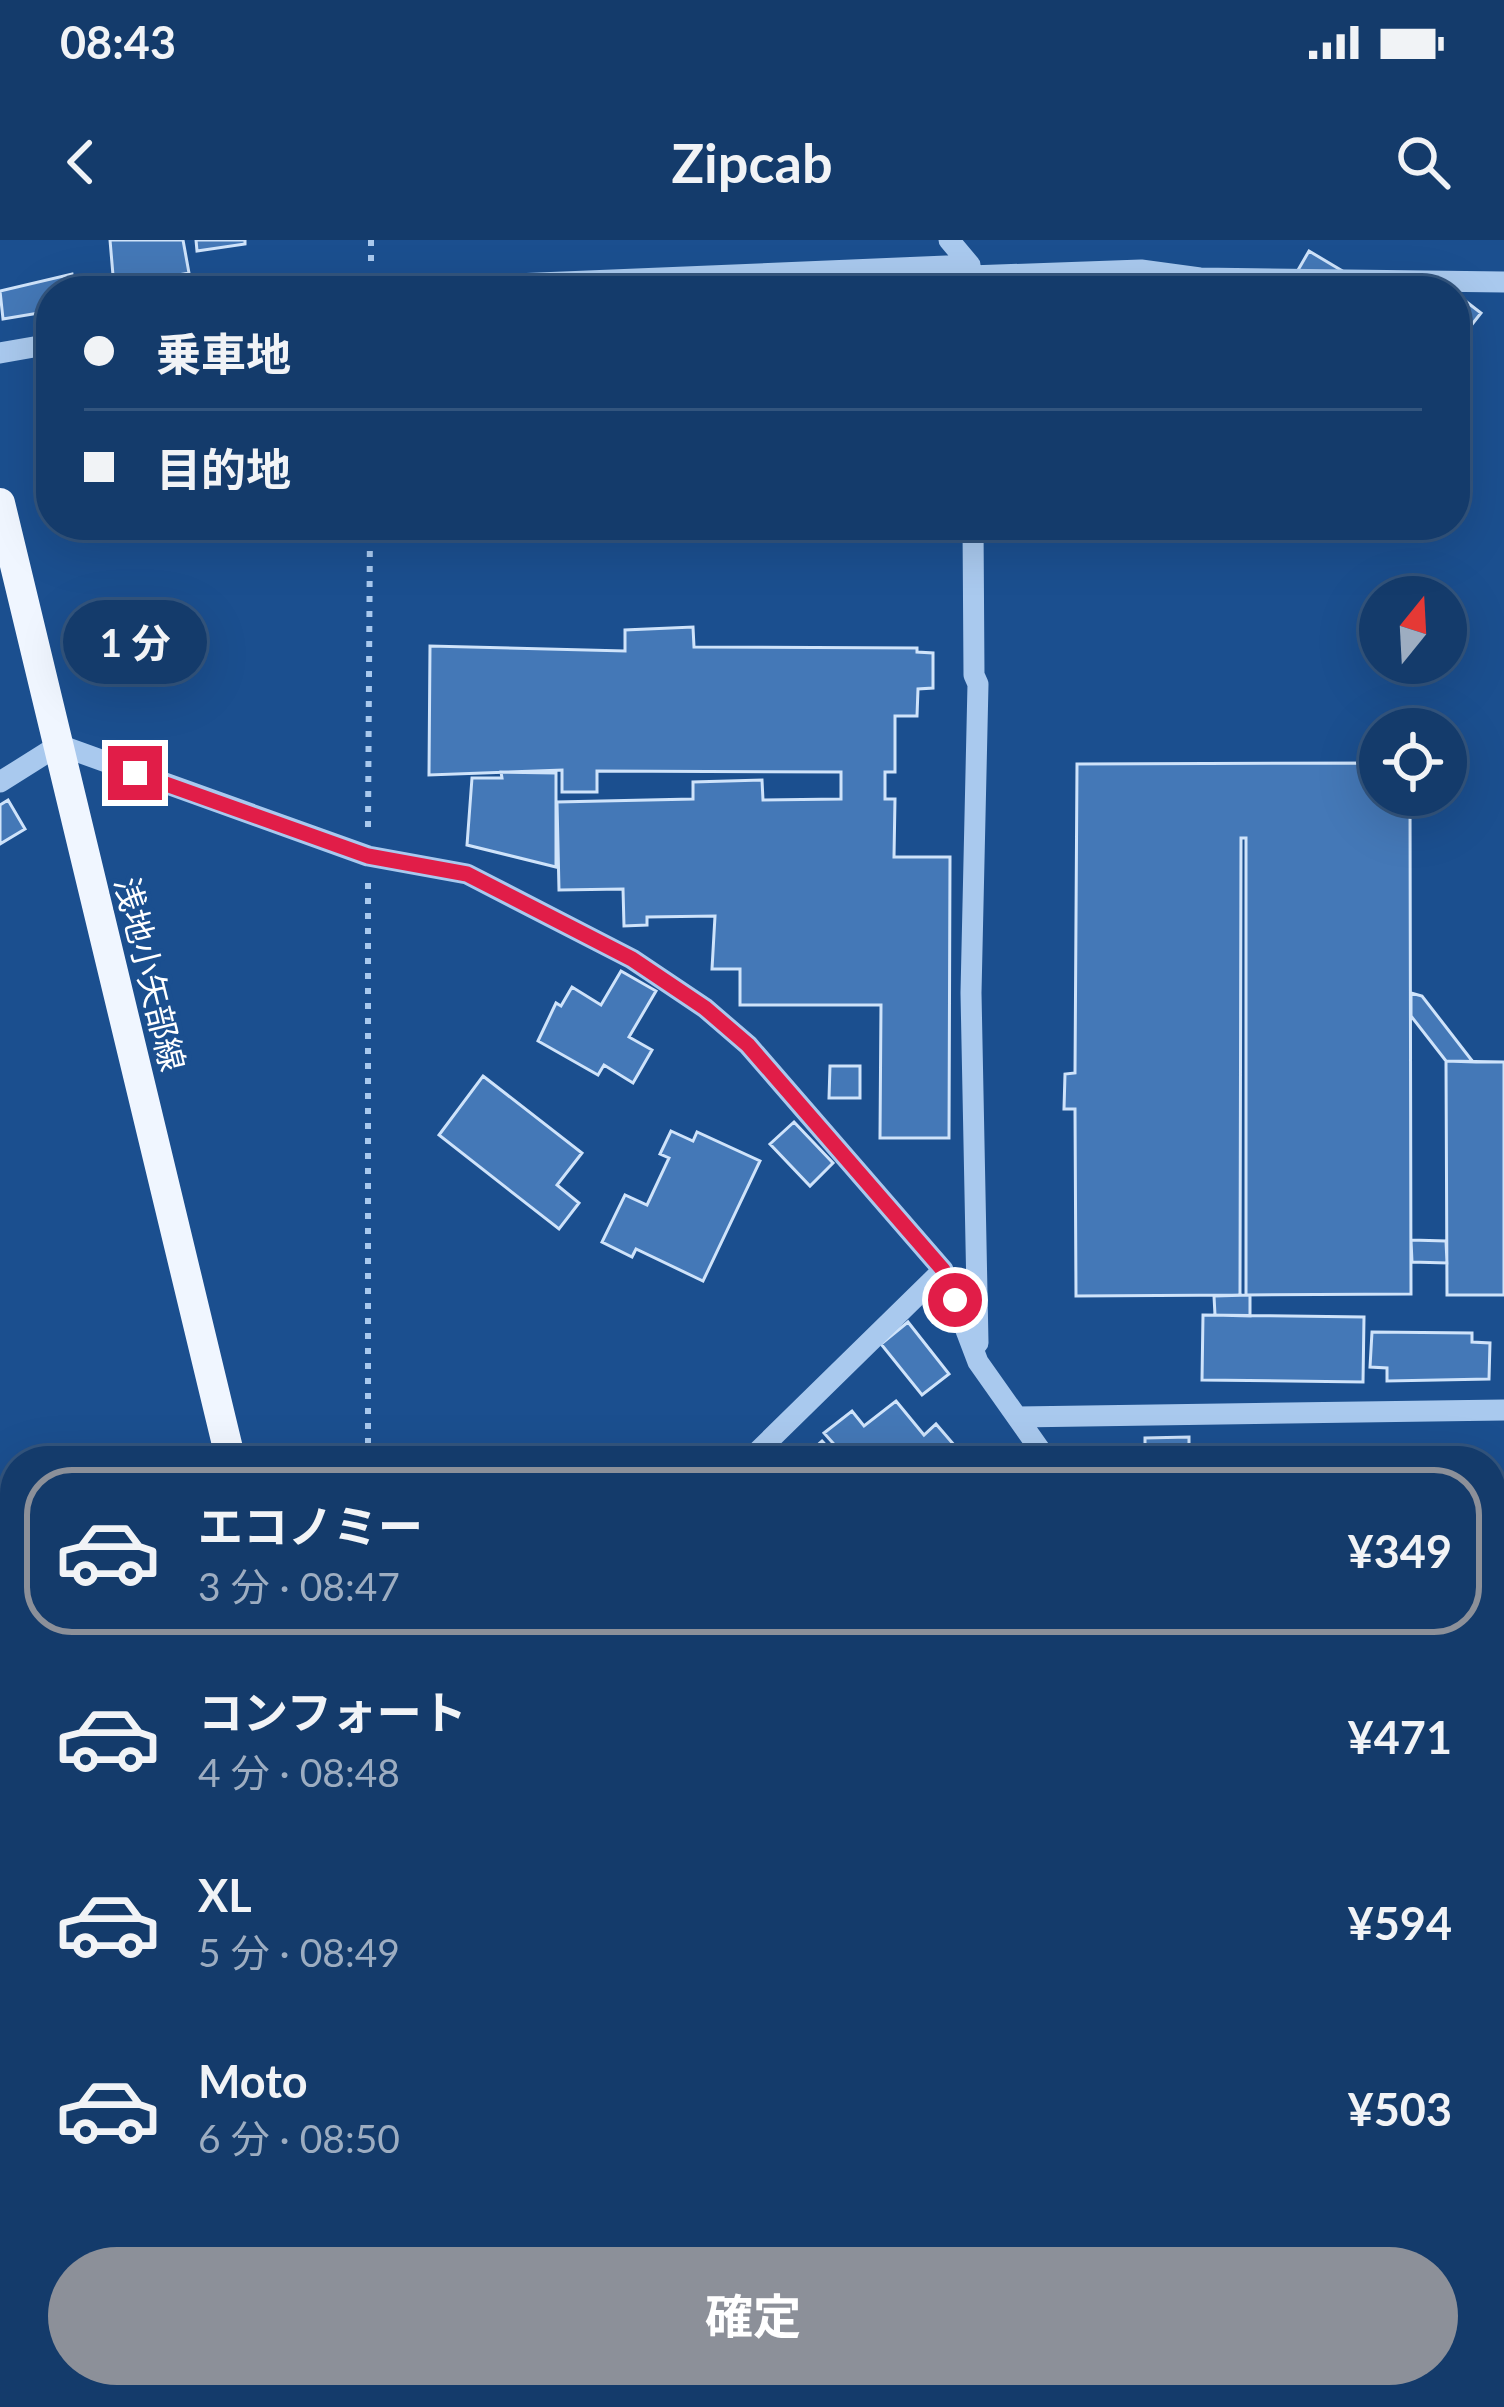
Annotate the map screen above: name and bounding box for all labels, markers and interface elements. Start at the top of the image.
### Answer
text: 08:43 [60,15,176,69]
icon: back [48,129,114,195]
icon: search [1390,129,1456,195]
text: Zipcab [671,130,833,195]
text: 乗車地 [156,327,291,381]
text: 目的地 [156,442,291,496]
north arrow [1359,576,1467,684]
map controls [1359,576,1467,816]
callout: 1 分 [63,599,207,683]
text: 1 分 [99,619,171,665]
button: locate [1359,708,1467,816]
route end [108,746,162,800]
street label: 浅地小矢部線 [108,873,194,1075]
route start [928,1273,982,1327]
icon: car [54,1497,162,1605]
text: エコノミー [198,1499,423,1553]
text: ¥349 [1348,1524,1452,1578]
text: 3 分 · 08:47 [198,1563,400,1609]
icon: car [54,1683,162,1791]
text: コンフォート [198,1685,467,1739]
text: ¥471 [1348,1710,1452,1764]
text: 4 分 · 08:48 [198,1749,400,1795]
text: XL [198,1868,252,1922]
icon: car [54,1869,162,1977]
text: ¥594 [1348,1896,1452,1950]
text: 5 分 · 08:49 [198,1929,400,1975]
text: Moto [198,2054,308,2108]
icon: car [54,2055,162,2163]
text: ¥503 [1348,2082,1452,2136]
text: 6 分 · 08:50 [198,2115,400,2161]
button: 確定 [48,2247,1458,2385]

